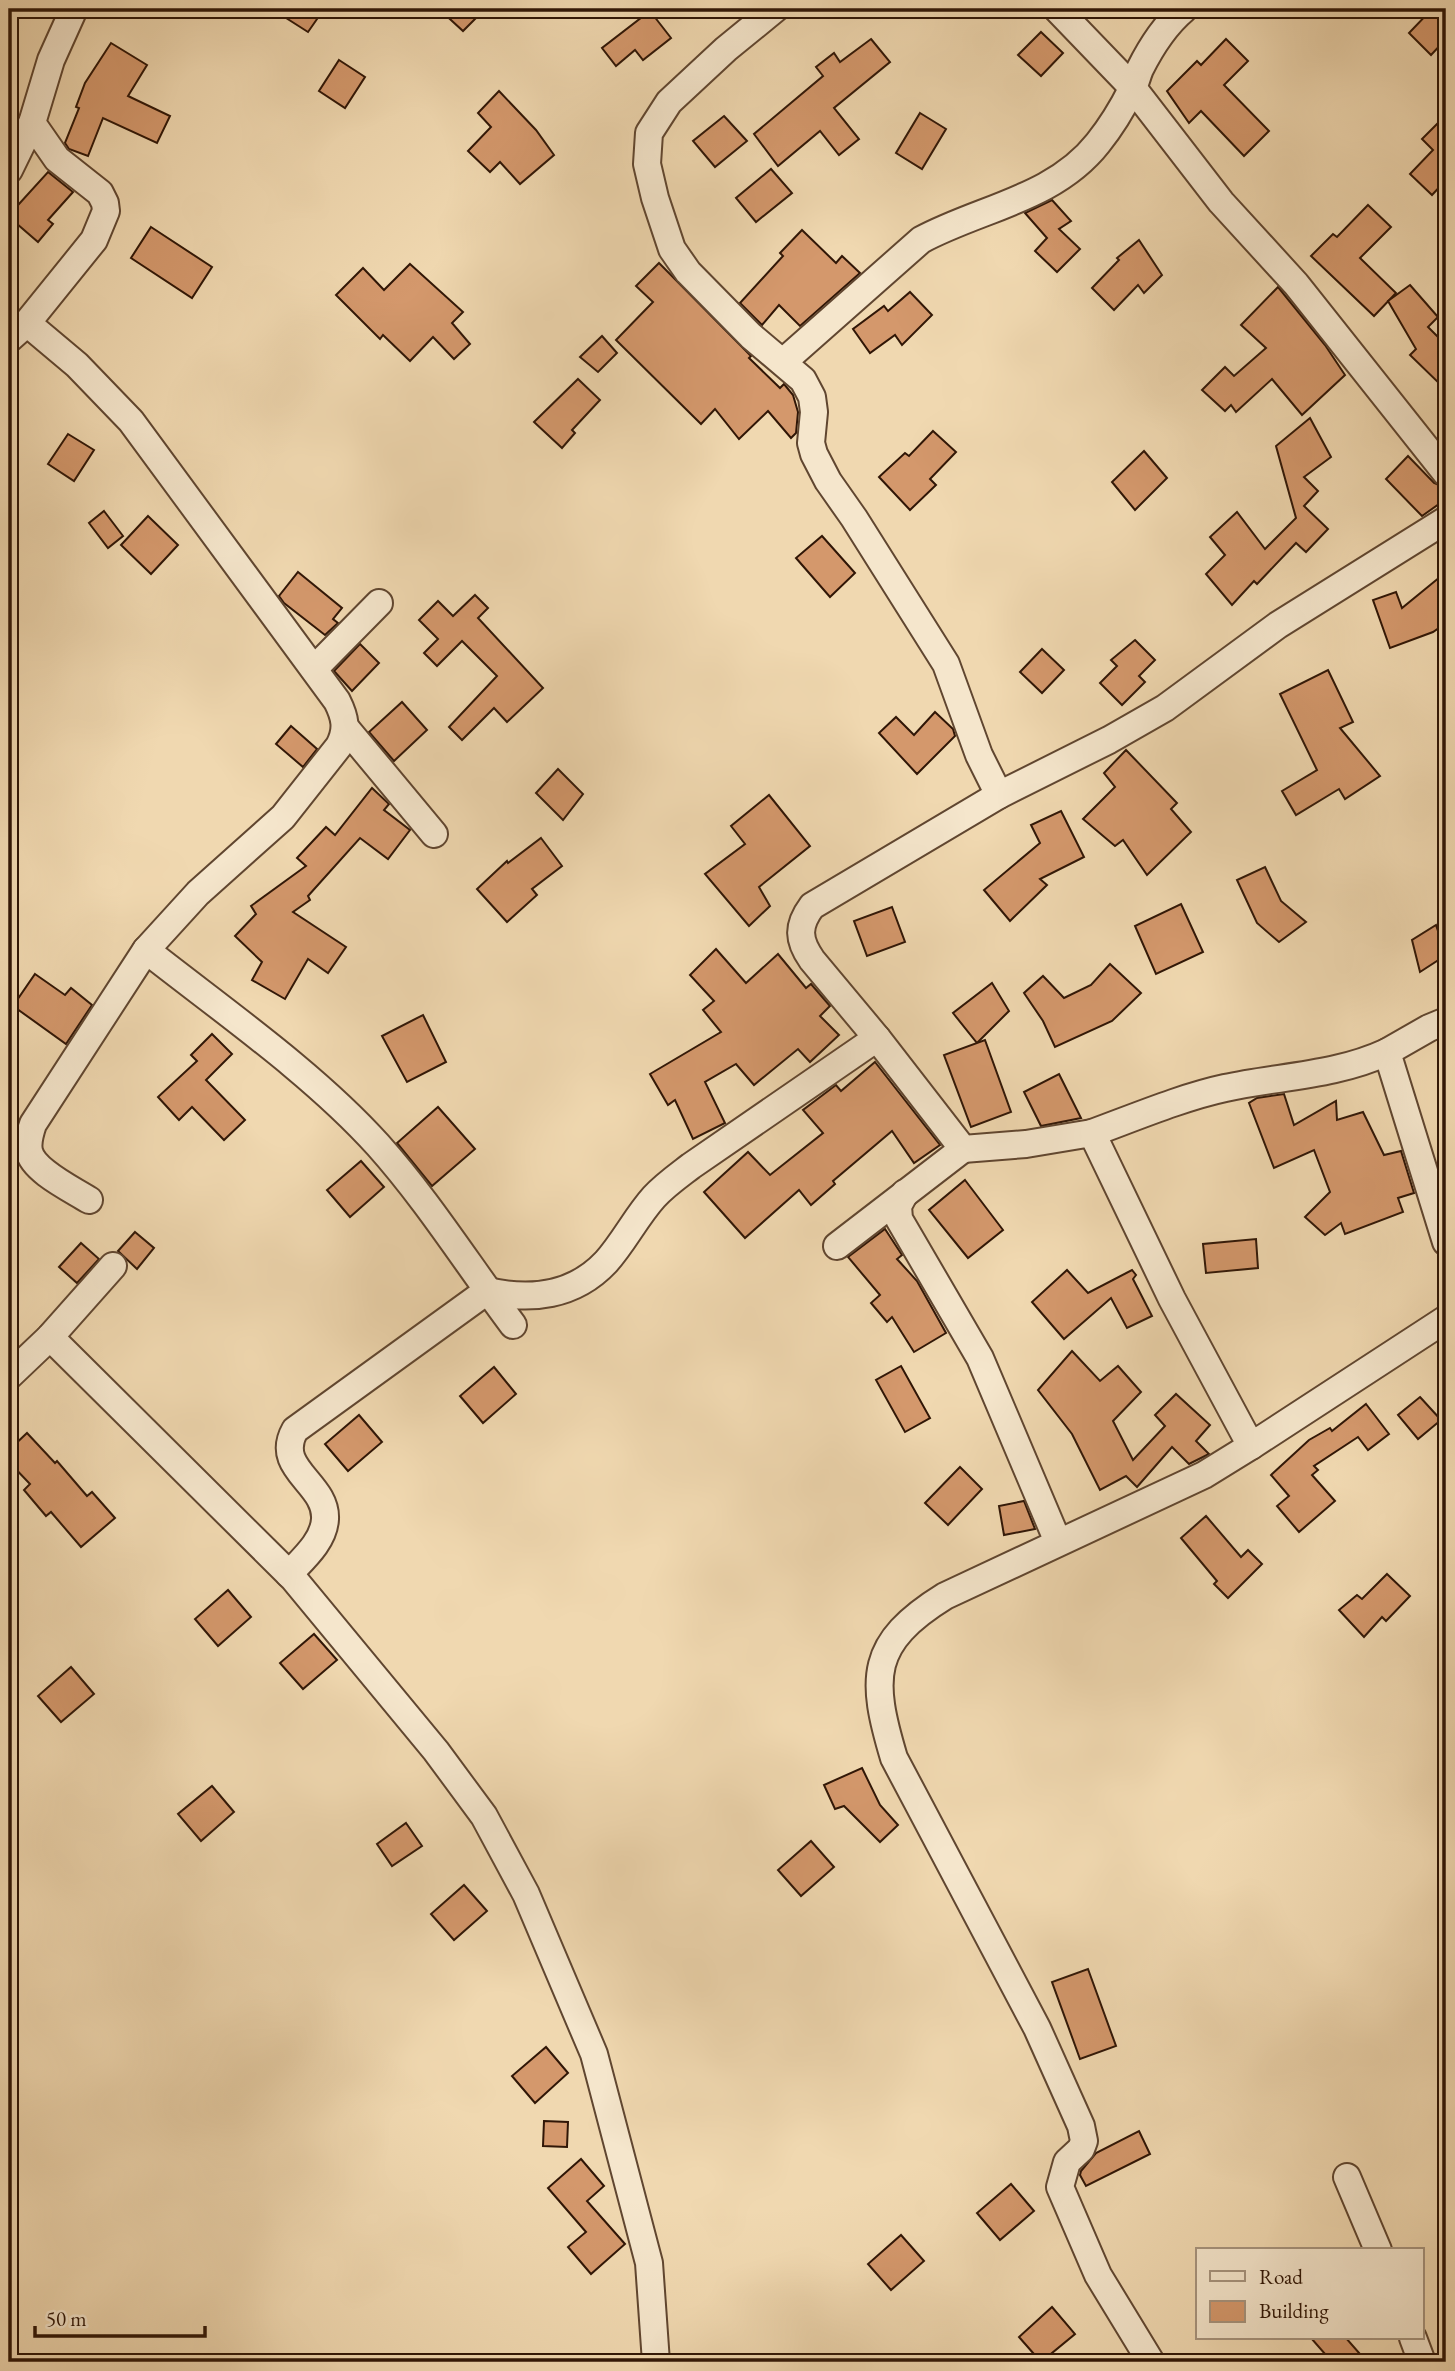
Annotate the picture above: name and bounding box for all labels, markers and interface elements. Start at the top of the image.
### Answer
legend [1196,2248,1424,2340]
text: Road [1259,2263,1303,2290]
scale bar [35,2294,205,2338]
text: Building [1259,2297,1329,2324]
text: 50 m [46,2305,87,2332]

